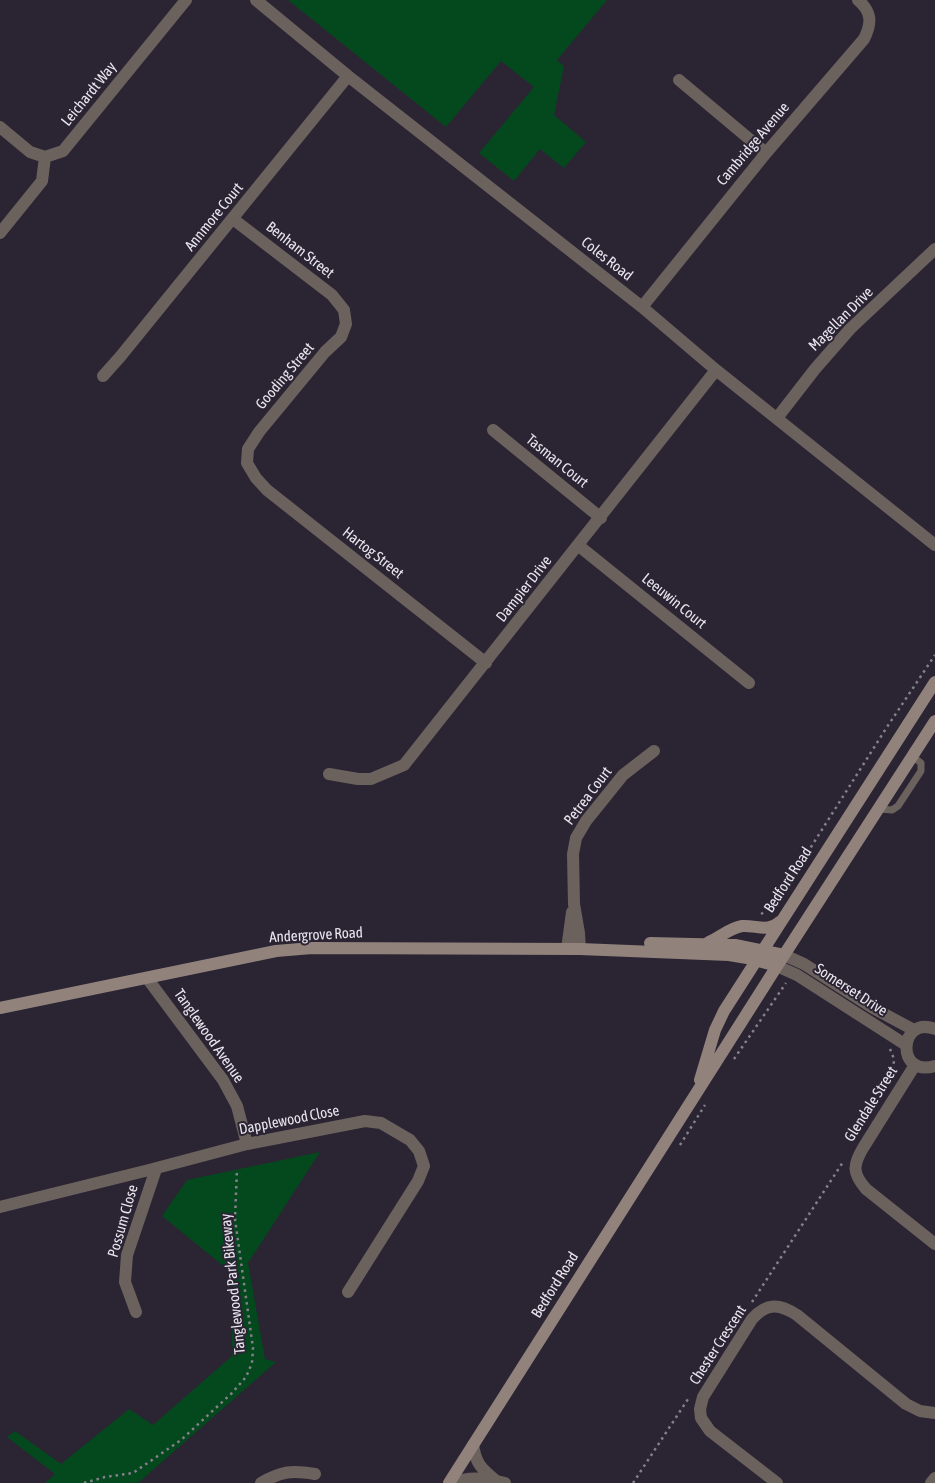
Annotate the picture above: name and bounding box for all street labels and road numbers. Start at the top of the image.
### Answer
street label: Leichardt Way [58,58,120,130]
street label: Cambridge Avenue [713,99,793,189]
street label: Annmore Court [181,179,247,255]
street label: Benham Street [262,218,338,282]
street label: Coles Road [578,233,636,285]
street label: Magellan Drive [805,283,877,355]
street label: Gooding Street [252,339,318,413]
street label: Tasman Court [522,431,592,491]
street label: Hartog Street [339,524,407,582]
street label: Dampier Drive [493,552,555,626]
street label: Leeuwin Court [638,569,710,633]
street label: Petrea Court [560,763,616,829]
street label: Bedford Road [760,844,816,916]
street label: Andergrove Road [269,924,363,946]
street label: Somerset Drive [811,960,891,1020]
street label: Tanglewood Avenue [170,986,248,1086]
street label: Glendale Street [841,1063,901,1145]
street label: Dapplewood Close [237,1101,341,1139]
street label: Possum Close [104,1183,142,1259]
street label: Tanglewood Park Bikeway [217,1213,249,1355]
street label: Bedford Road [528,1249,582,1321]
street label: Chester Crescent [686,1302,750,1388]

